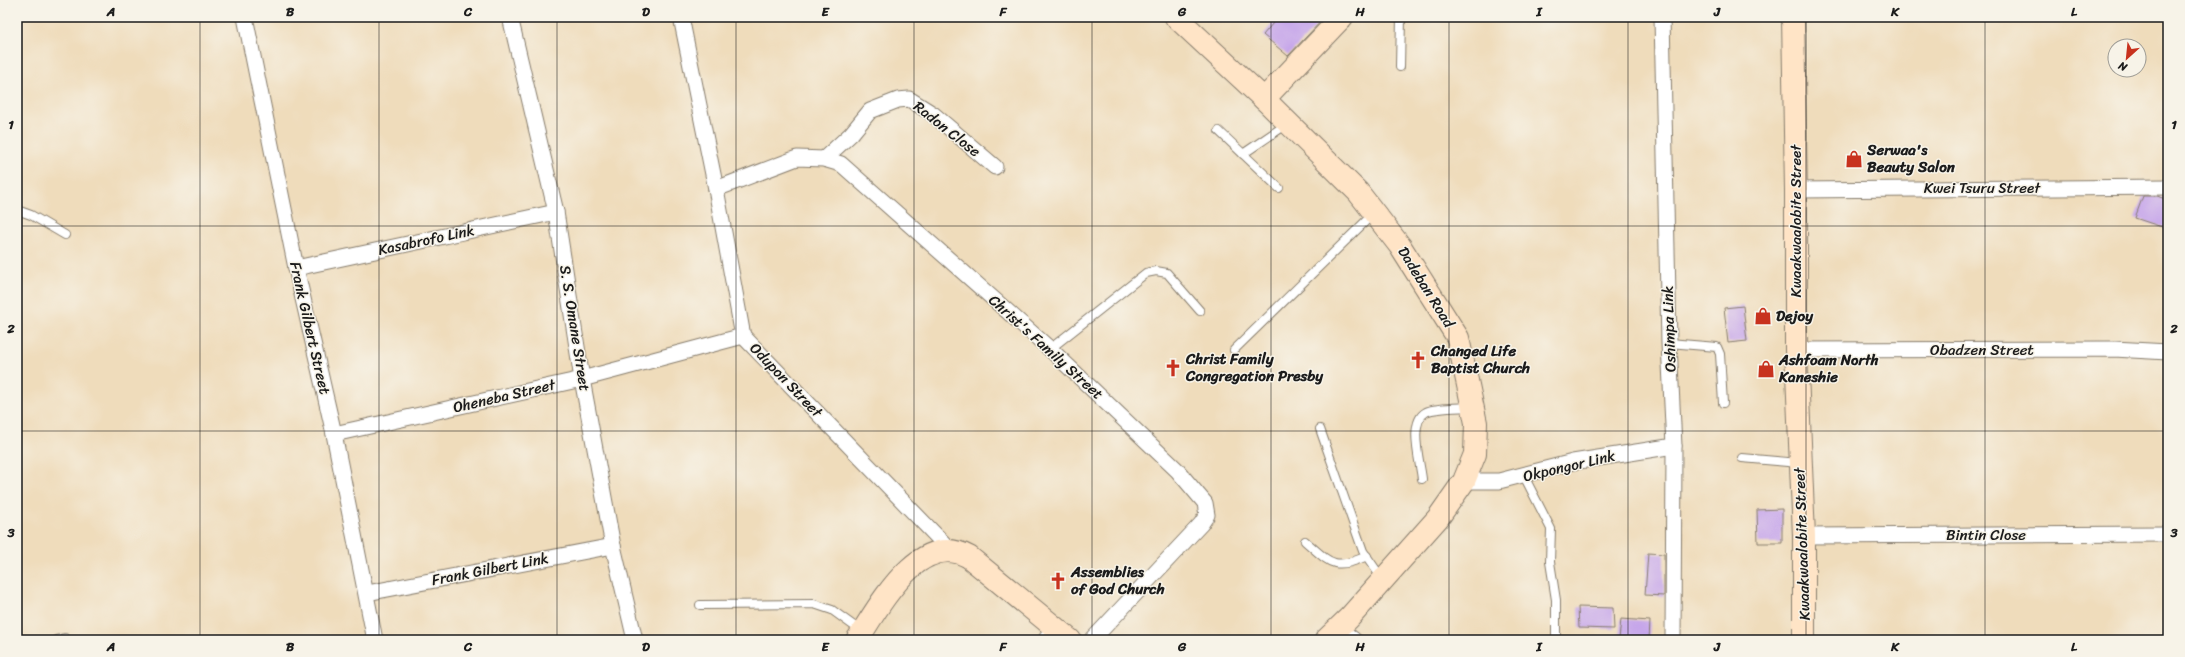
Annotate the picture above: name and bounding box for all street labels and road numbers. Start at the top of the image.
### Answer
street label: Radon Close [908,94,987,164]
street label: Kwaakwaalobite Street [1783,144,1809,297]
street label: Kwei Tsuru Street [1924,175,2041,201]
street label: Kasabrofo Link [375,217,477,263]
street label: Dadeban Road [1391,241,1462,334]
street label: Frank Gilbert Street [282,259,338,397]
street label: S. S. Omane Street [552,263,598,393]
street label: Oshimpa Link [1654,285,1684,373]
street label: Christ's Family Street [982,288,1110,406]
street label: Odupon Street [743,336,829,424]
street label: Obadzen Street [1930,337,2034,363]
street label: Oheneba Street [450,371,559,420]
street label: Okpongor Link [1520,443,1619,489]
street label: Kwaakwaalobite Street [1786,466,1818,621]
street label: Bintin Close [1946,522,2026,548]
street label: Frank Gilbert Link [429,545,551,593]

